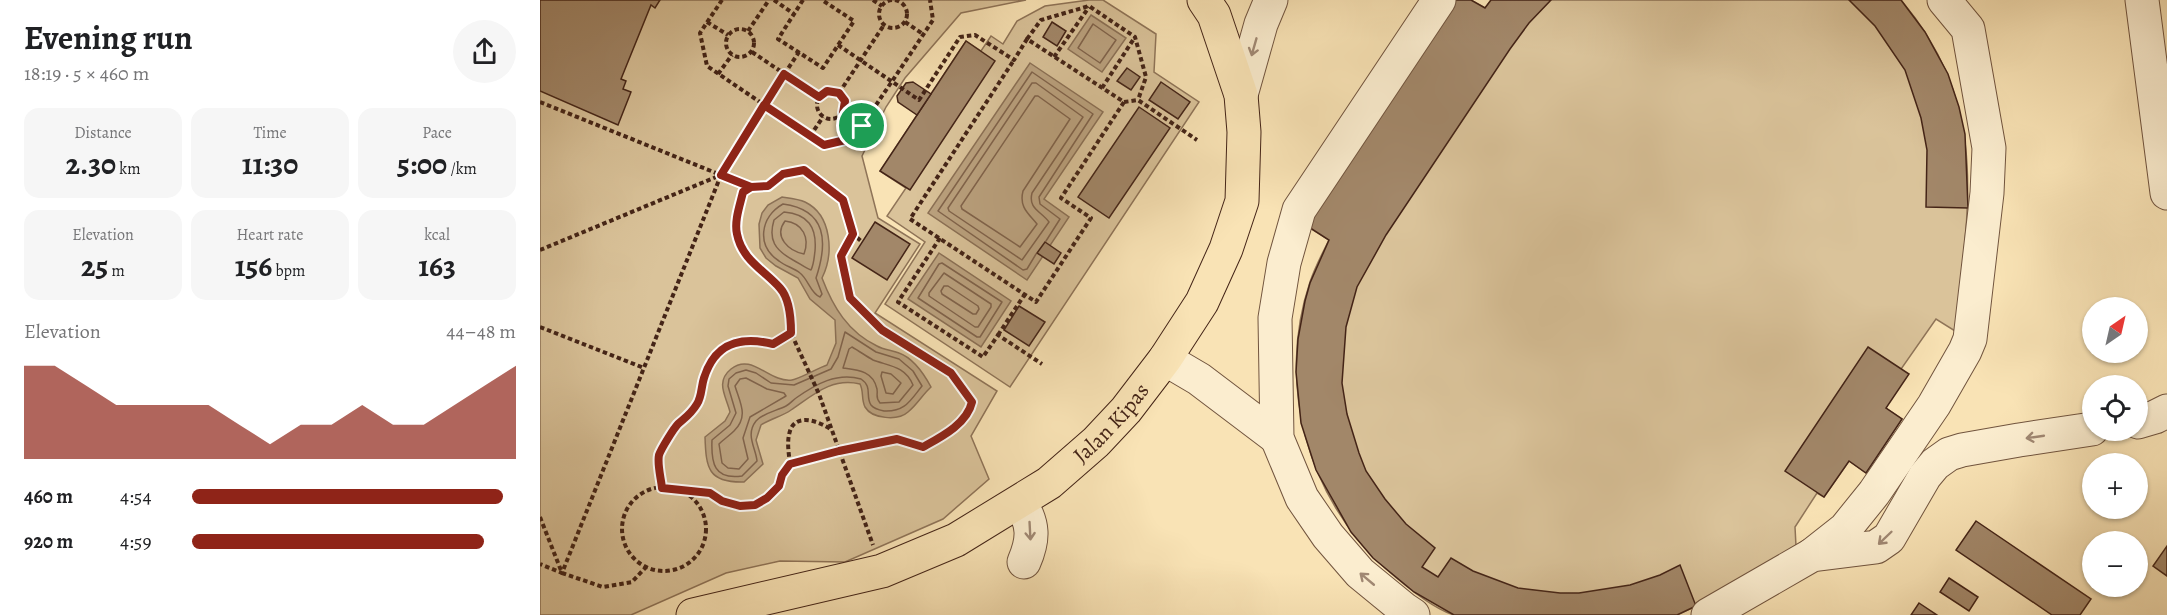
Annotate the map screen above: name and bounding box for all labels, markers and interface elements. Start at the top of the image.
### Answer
text: Evening run [24,15,193,60]
button: share [453,20,516,83]
one-way arrow [1248,37,1259,56]
text: 18:19 · 5 × 460 m [24,60,149,87]
pin [836,100,887,151]
icon: arrive [845,109,878,142]
text: Distance [74,122,132,144]
text: Time [253,122,287,144]
text: Pace [422,122,452,144]
text: 2.30 [65,144,116,184]
text: 11:30 [242,144,298,184]
text: 5:00 [397,144,447,184]
text: km [116,158,141,180]
text: /km [447,158,477,180]
text: Elevation [72,224,134,246]
text: Heart rate [237,224,303,246]
text: kcal [424,224,450,246]
text: 25 [81,246,108,286]
text: 156 [235,246,272,286]
text: 163 [418,246,456,286]
text: m [108,260,125,282]
text: bpm [272,260,305,282]
north arrow [2082,297,2148,363]
map controls [2082,297,2148,597]
text: Elevation [24,318,101,345]
text: 44–48 m [446,318,516,345]
button: locate [2082,375,2148,441]
street label: Jalan Kipas [1067,377,1156,470]
one-way arrow [2025,432,2045,443]
button: + [2082,453,2148,519]
text: 460 m [24,483,73,510]
text: 4:54 [120,483,151,510]
one-way arrow [1025,521,1036,541]
text: 920 m [24,528,73,555]
text: 4:59 [120,528,152,555]
one-way arrow [1878,531,1892,546]
button: − [2082,531,2148,597]
one-way arrow [1360,572,1375,586]

